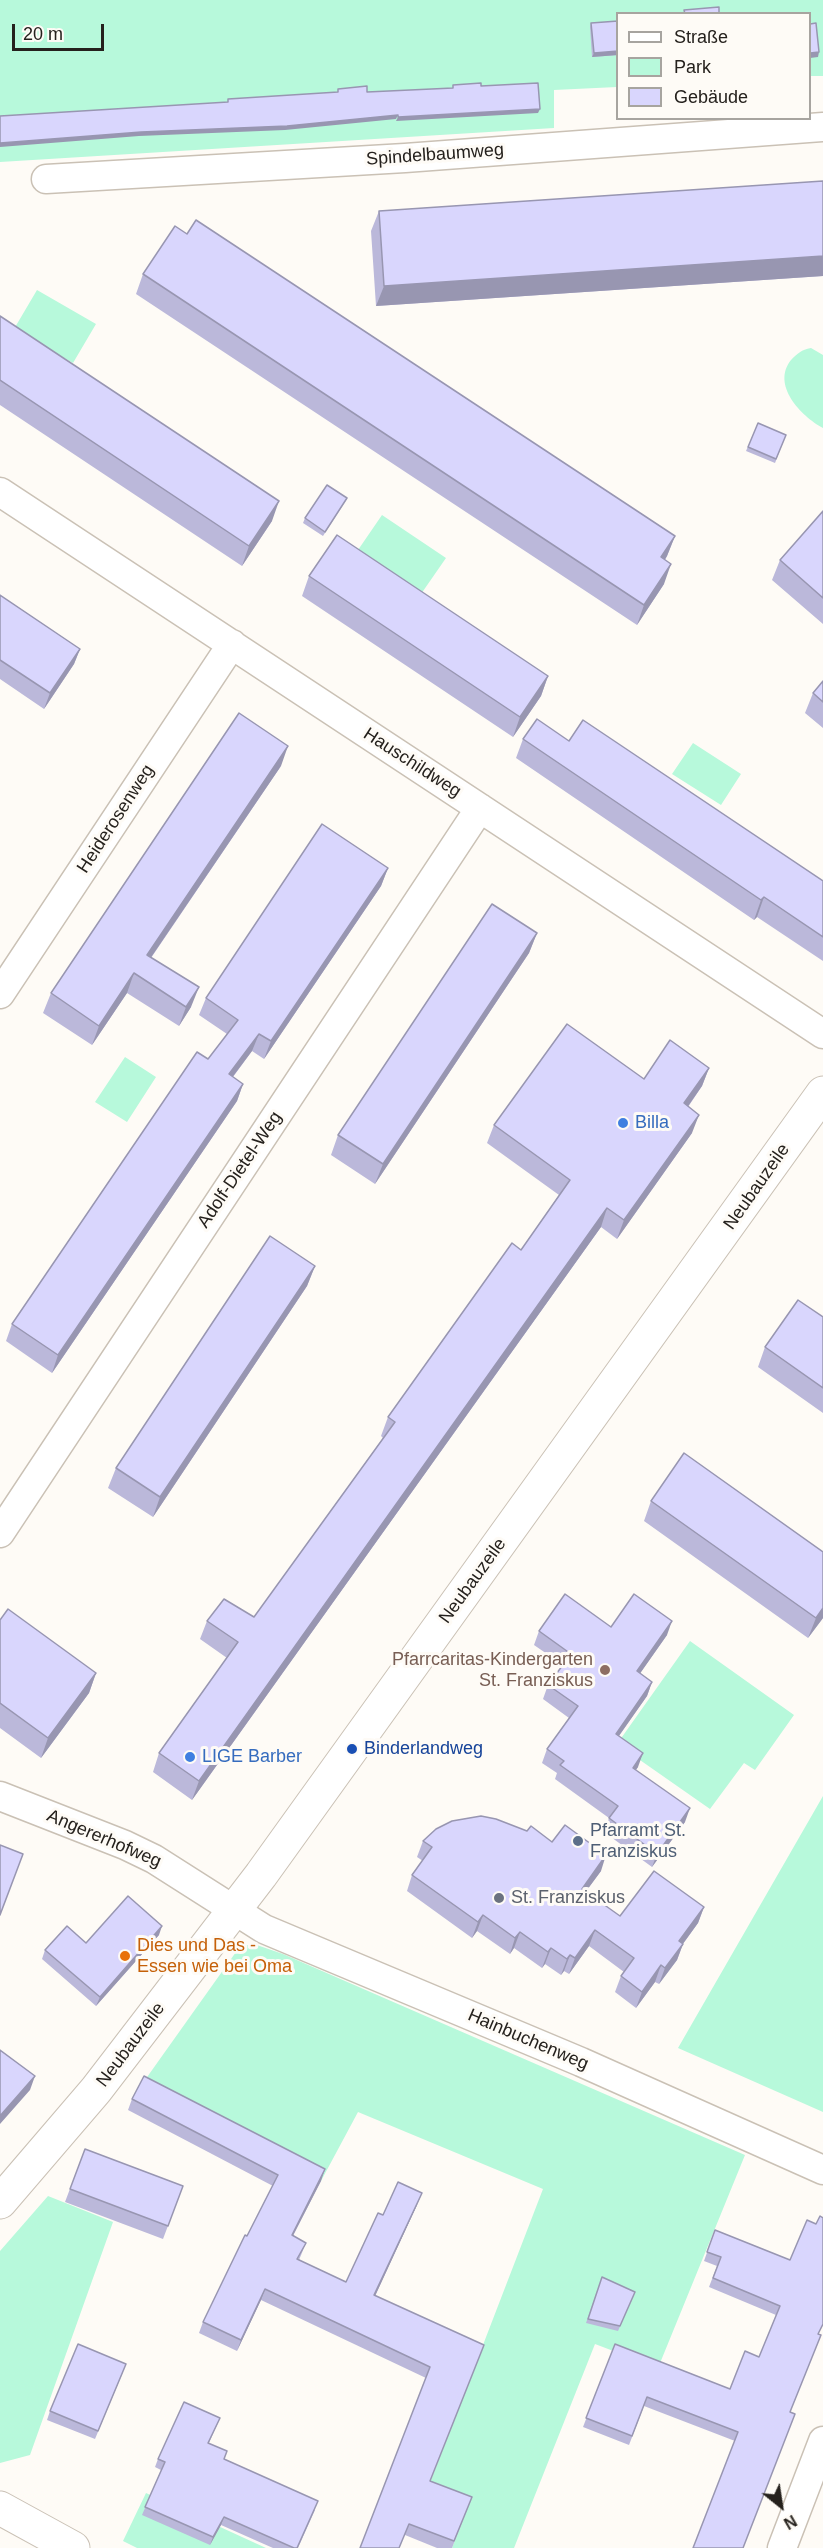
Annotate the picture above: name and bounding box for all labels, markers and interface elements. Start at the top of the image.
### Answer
scale bar [15,12,106,50]
legend [616,12,811,120]
text: 20 m [23,24,63,44]
text: Straße [674,27,728,47]
text: Park [674,57,711,77]
text: Gebäude [674,87,748,107]
street label: Spindelbaumweg [365,139,505,171]
street label: Hauschildweg [359,723,465,803]
street label: Heiderosenweg [73,761,159,877]
street label: Adolf-Dietel-Weg [193,1108,287,1232]
place label: Billa [635,1112,669,1134]
marker: Billa [616,1116,630,1130]
street label: Neubauzeile [719,1140,795,1234]
street label: Neubauzeile [435,1534,511,1628]
place label: Pfarrcaritas-Kindergarten St. Franziskus [392,1649,593,1692]
marker: Pfarrcaritas-Kindergarten St. Franziskus [598,1663,612,1677]
place label: Binderlandweg [364,1738,483,1760]
marker: Binderlandweg [345,1742,359,1756]
place label: LIGE Barber [202,1746,302,1768]
marker: LIGE Barber [183,1750,197,1764]
street label: Angererhofweg [44,1805,164,1873]
place label: Pfarramt St. Franziskus [590,1820,686,1862]
marker: Pfarramt St. Franziskus [571,1834,585,1848]
place label: St. Franziskus [511,1887,625,1909]
marker: St. Franziskus [492,1891,506,1905]
place label: Dies und Das - Essen wie bei Oma [137,1935,292,1978]
marker: Dies und Das - Essen wie bei Oma [118,1949,132,1963]
street label: Neubauzeile [92,1999,170,2091]
street label: Hainbuchenweg [464,2005,592,2075]
north arrow [751,2476,811,2536]
text: N [781,2512,800,2532]

